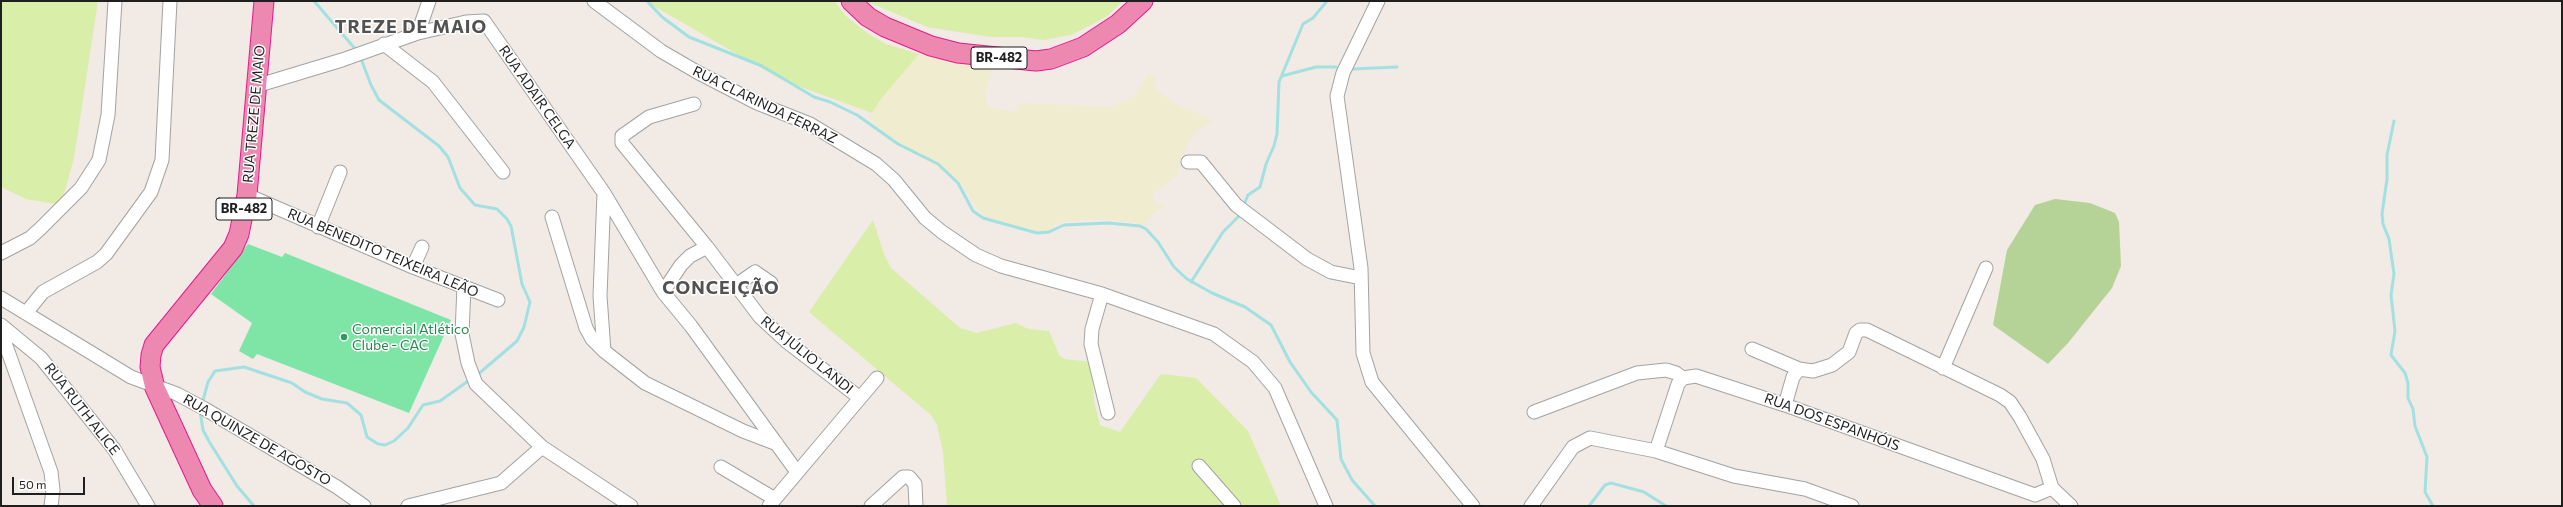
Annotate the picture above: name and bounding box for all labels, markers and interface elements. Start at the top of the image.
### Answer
district label: TREZE DE MAIO [335,16,487,38]
street label: RUA ADAIR CELGA [495,42,579,152]
street label: RUA TREZE DE MAIO [240,45,268,183]
road number: BR-482 [971,47,1027,69]
street label: RUA CLARINDA FERRAZ [690,63,840,147]
road number: BR-482 [216,198,272,220]
street label: RUA BENEDITO TEIXEIRA LEÃO [285,205,481,301]
district label: CONCEIÇÃO [662,277,780,299]
street label: RUA JÚLIO LANDI [757,313,857,397]
place label: Comercial Atlético Clube - CAC [352,321,469,354]
marker: Comercial Atlético Clube - CAC [339,332,349,342]
street label: RUA RUTH ALICE [41,360,123,458]
street label: RUA DOS ESPANHÓIS [1762,390,1902,454]
street label: RUA QUINZE DE AGOSTO [180,391,334,489]
scale bar [14,469,87,495]
text: 50 m [19,477,47,491]

